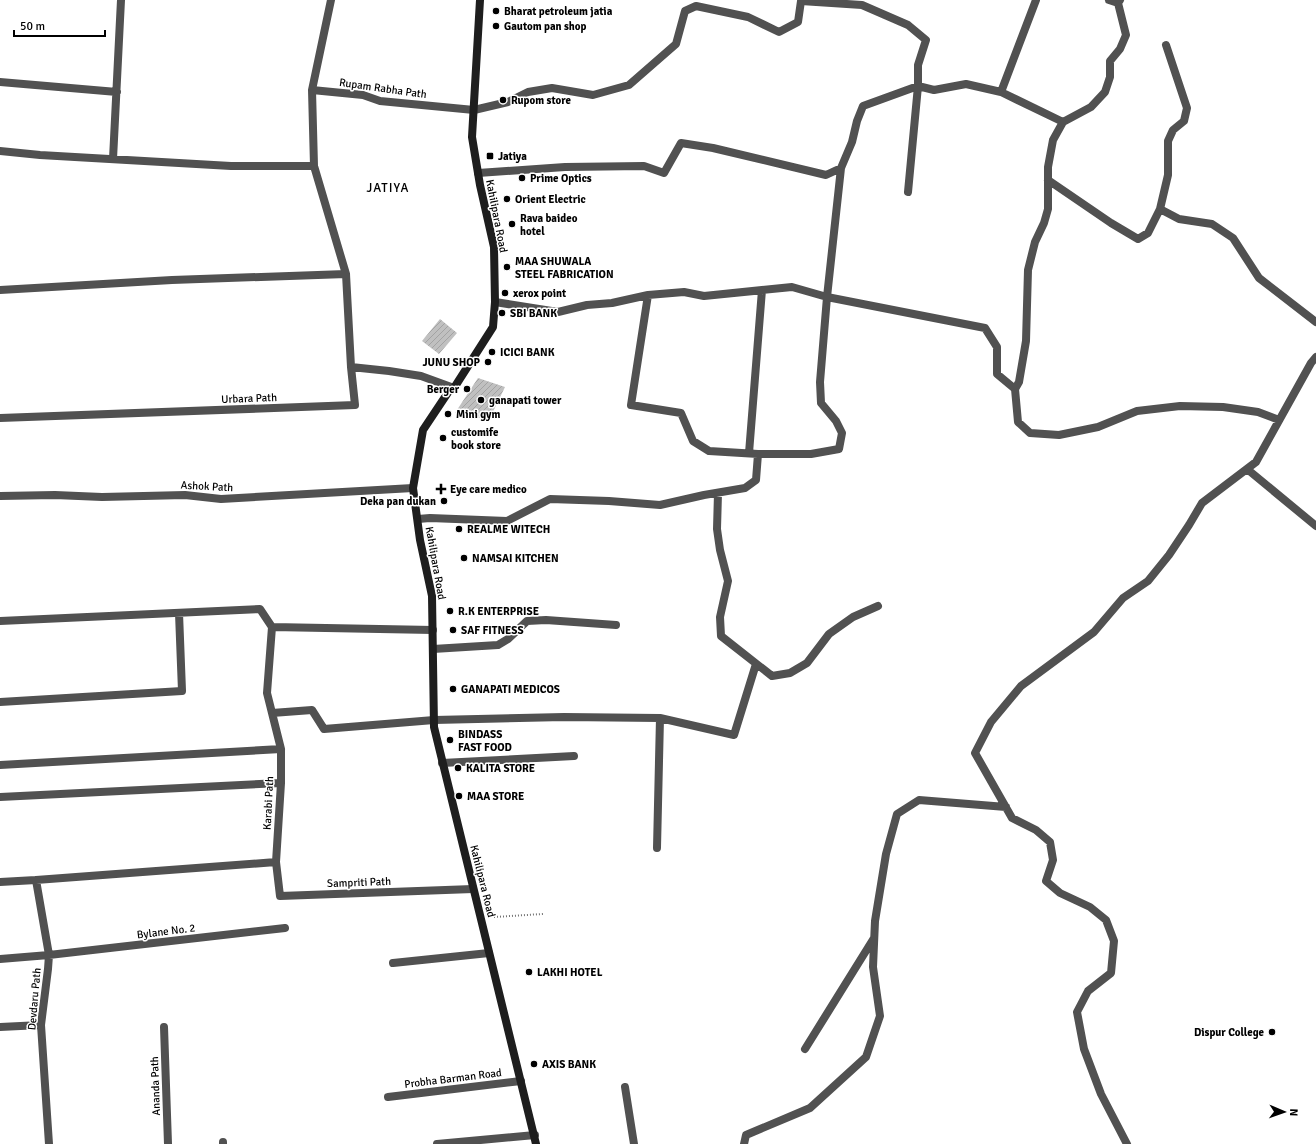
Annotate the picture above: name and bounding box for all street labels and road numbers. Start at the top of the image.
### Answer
street label: Rupam Rabha Path [338,76,427,101]
street label: Kahilipara Road [483,178,510,254]
street label: Urbara Path [221,391,277,406]
street label: Ashok Path [180,479,234,494]
street label: Kahilipara Road [423,525,448,601]
street label: Karabi Path [261,776,276,830]
street label: Kahilipara Road [467,844,498,919]
street label: Sampriti Path [327,875,391,890]
street label: Bylane No. 2 [136,921,196,942]
street label: Devdaru Path [25,967,44,1031]
street label: Ananda Path [148,1056,163,1116]
street label: Probha Barman Road [404,1066,503,1091]

